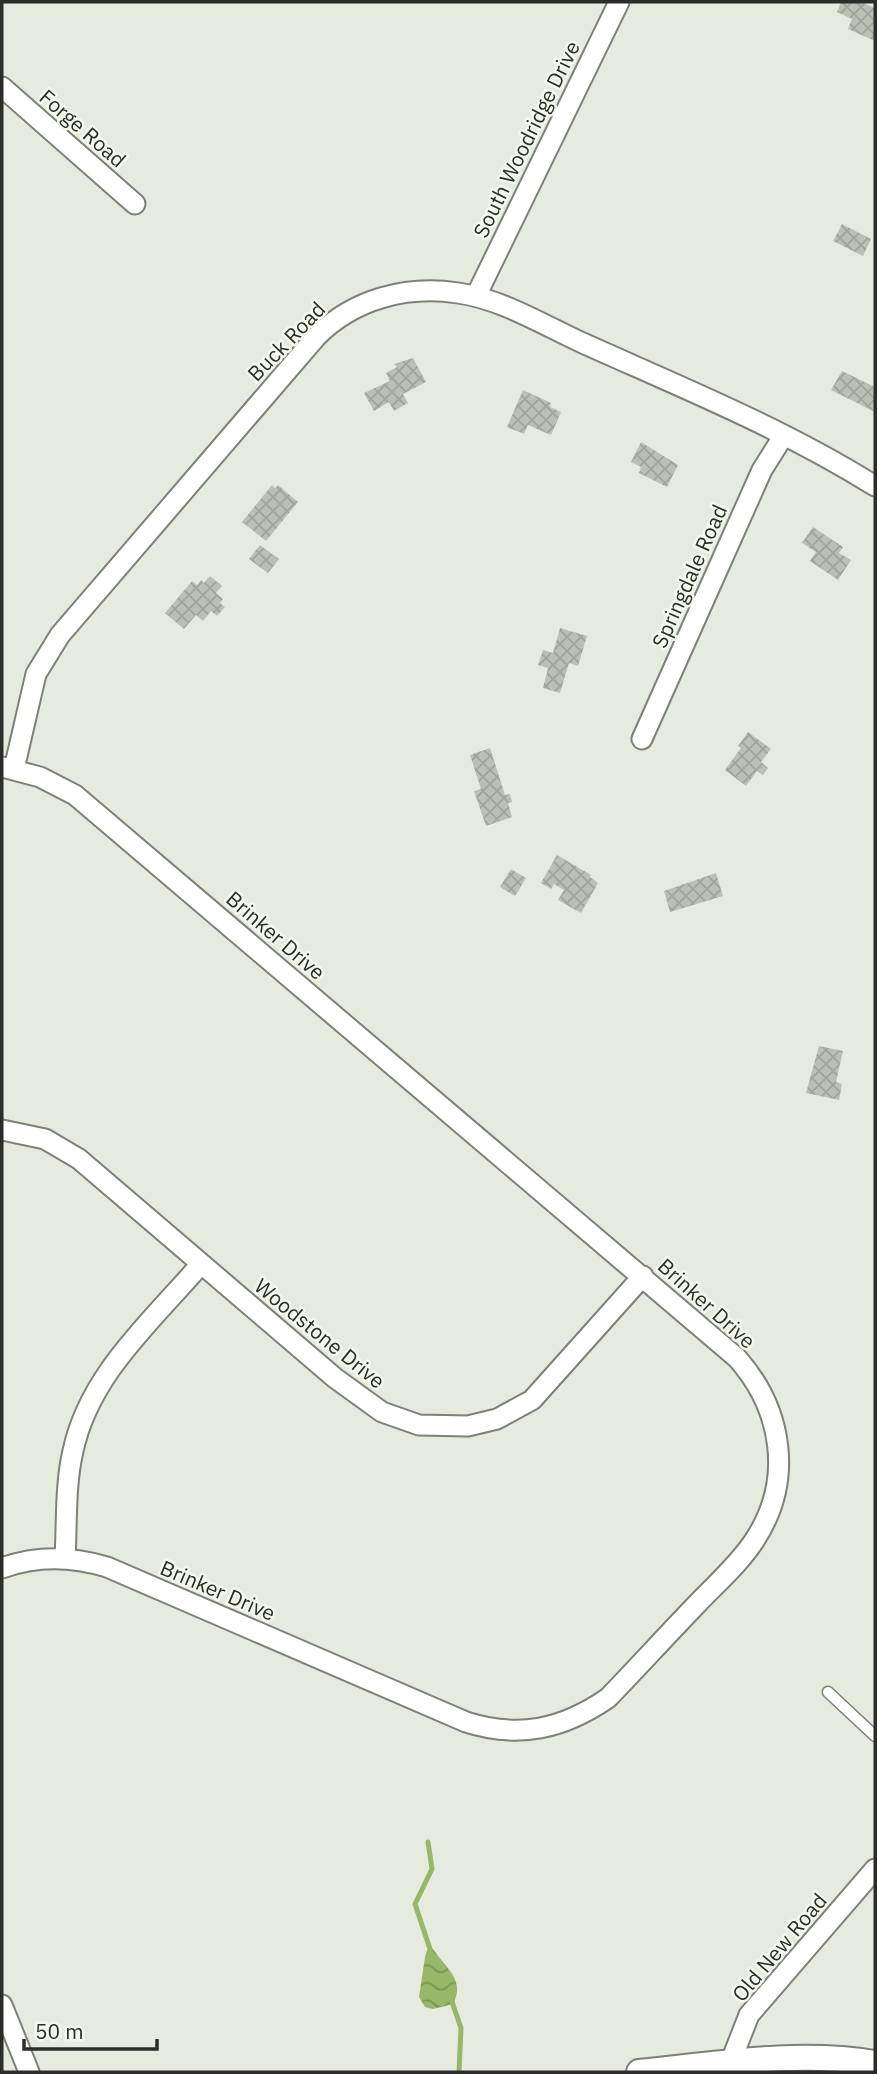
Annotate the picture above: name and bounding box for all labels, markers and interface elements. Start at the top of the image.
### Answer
street label: South Woodridge Drive [466,36,586,242]
street label: Forge Road [34,83,132,173]
street label: Buck Road [241,295,331,387]
street label: Springdale Road [645,500,733,652]
street label: Brinker Drive [221,884,331,986]
street label: Brinker Drive [652,1252,762,1354]
street label: Woodstone Drive [249,1272,391,1394]
street label: Brinker Drive [156,1553,280,1627]
street label: Old New Road [725,1887,833,2007]
scale bar [24,2008,158,2052]
text: 50 m [35,2017,84,2045]

